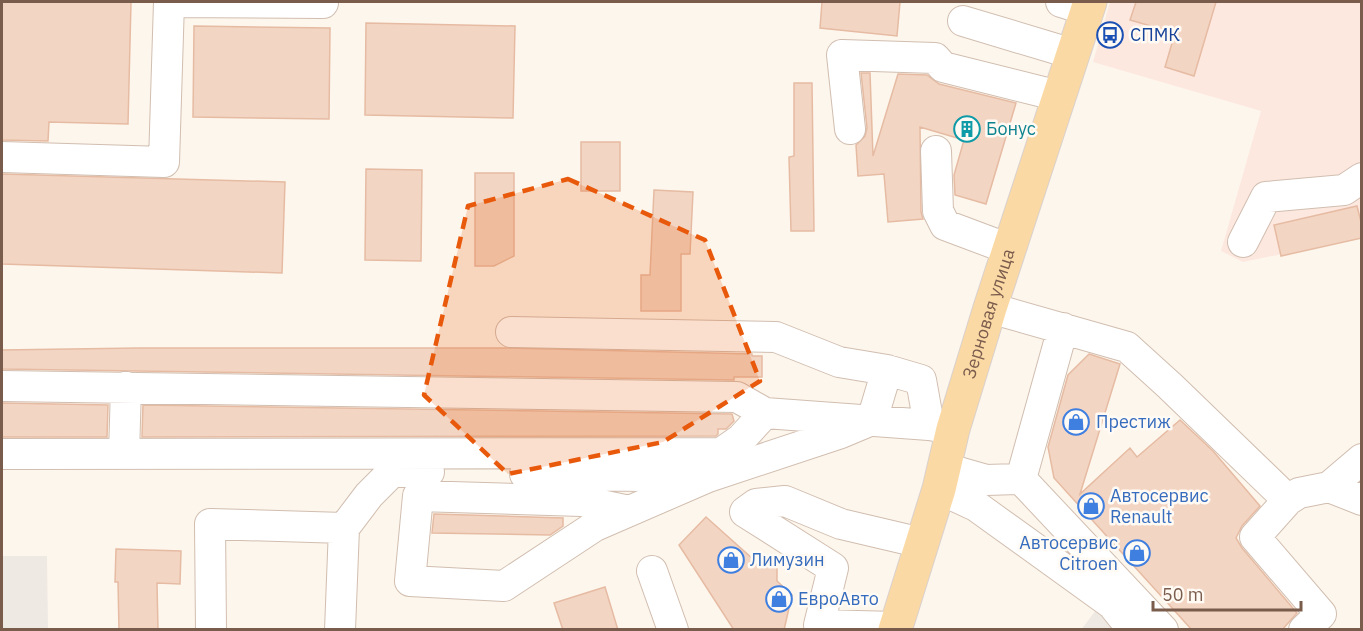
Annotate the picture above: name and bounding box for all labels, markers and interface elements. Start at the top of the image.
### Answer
bus stop icon: СПМК [1095,20,1125,50]
place label: СПМК [1130,23,1180,46]
building icon: Бонус [952,114,982,144]
place label: Бонус [986,117,1036,140]
street label: Зерновая улица [957,245,1020,381]
shop icon: Престиж [1061,407,1091,437]
place label: Престиж [1096,410,1171,433]
place label: Автосервис Renault [1110,484,1209,528]
shop icon: Автосервис Renault [1076,491,1106,521]
place label: Автосервис Citroen [1019,531,1118,575]
shop icon: Автосервис Citroen [1122,538,1152,568]
shop icon: Лимузин [716,545,746,575]
place label: Лимузин [750,548,825,571]
scale bar [1153,574,1302,612]
text: 50 m [1162,583,1204,606]
shop icon: ЕвроАвто [764,584,794,614]
place label: ЕвроАвто [798,587,879,610]

